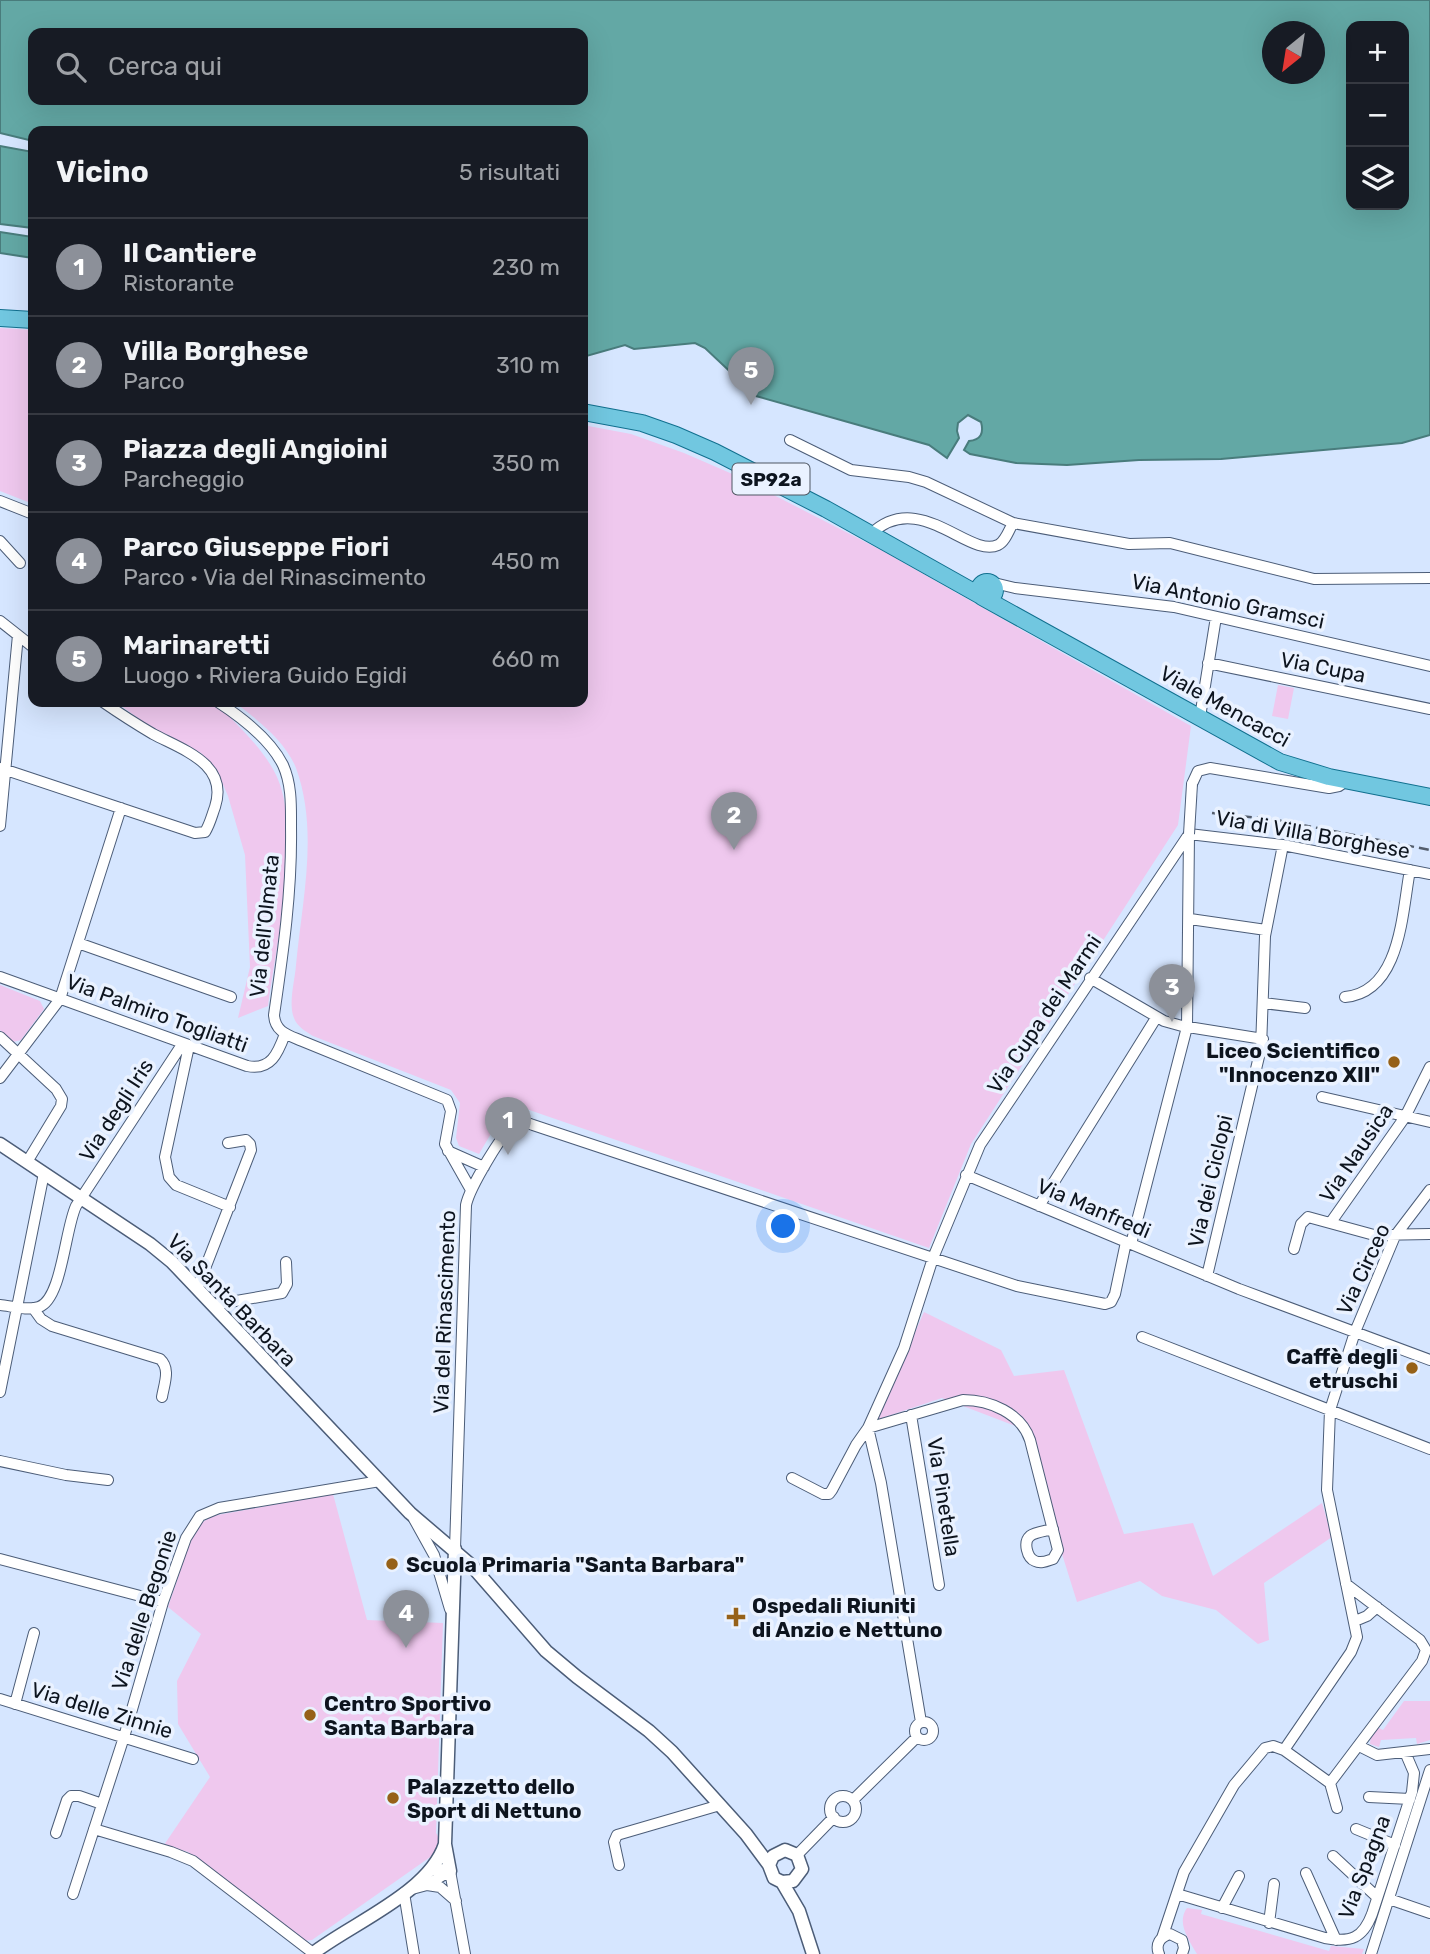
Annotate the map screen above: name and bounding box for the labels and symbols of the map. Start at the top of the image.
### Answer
north arrow [1262,21,1325,84]
pin: 5 [728,347,774,405]
road number: SP92a [732,464,810,494]
street label: Via Antonio Gramsci [1129,568,1327,634]
street label: Via Cupa [1278,647,1368,687]
street label: Viale Mencacci [1156,660,1294,752]
pin: 2 [711,792,757,850]
street label: Via di Villa Borghese [1214,805,1412,863]
street label: Via dell'Olmata [244,853,284,999]
street label: Via Cupa dei Marmi [982,930,1106,1098]
pin: 3 [1149,964,1195,1022]
street label: Via Palmiro Togliatti [63,968,251,1058]
place label: Liceo Scientifico "Innocenzo XII" [1206,1038,1380,1087]
street label: Via degli Iris [74,1054,158,1166]
marker: Liceo Scientifico "Innocenzo XII" [1386,1054,1402,1070]
pin: 1 [485,1097,531,1155]
street label: Via Nausica [1314,1099,1398,1207]
street label: Via dei Ciclopi [1183,1112,1237,1250]
street label: Via Manfredi [1033,1173,1155,1243]
your location [766,1209,800,1243]
street label: Via del Rinascimento [428,1210,460,1414]
street label: Via Circeo [1331,1219,1395,1319]
street label: Via Santa Barbara [162,1228,302,1372]
place label: Caffè degli etruschi [1286,1344,1398,1393]
marker: Caffè degli etruschi [1404,1360,1420,1376]
street label: Via Pinetella [922,1436,966,1558]
street label: Via delle Begonie [106,1527,182,1693]
place label: Scuola Primaria "Santa Barbara" [406,1552,744,1577]
marker: Scuola Primaria "Santa Barbara" [384,1556,400,1572]
pin: 4 [383,1590,429,1648]
place label: Ospedali Riuniti di Anzio e Nettuno [752,1593,943,1642]
marker: Ospedali Riuniti di Anzio e Nettuno [726,1607,746,1627]
street label: Via delle Zinnie [28,1677,176,1743]
place label: Centro Sportivo Santa Barbara [324,1691,491,1740]
marker: Centro Sportivo Santa Barbara [302,1707,318,1723]
place label: Palazzetto dello Sport di Nettuno [407,1774,582,1823]
marker: Palazzetto dello Sport di Nettuno [385,1790,401,1806]
street label: Via Spagna [1333,1811,1395,1923]

